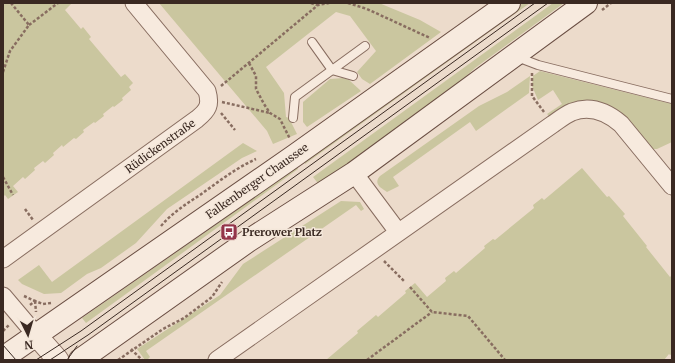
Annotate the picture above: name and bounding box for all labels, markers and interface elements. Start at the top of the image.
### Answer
street label: Rüdickenstraße [122,116,198,176]
street label: Falkenberger Chaussee [203,140,311,222]
bus stop icon: Prerower Platz [219,222,239,242]
place label: Prerower Platz [242,225,322,239]
north arrow [8,315,48,355]
text: N [24,338,34,352]

